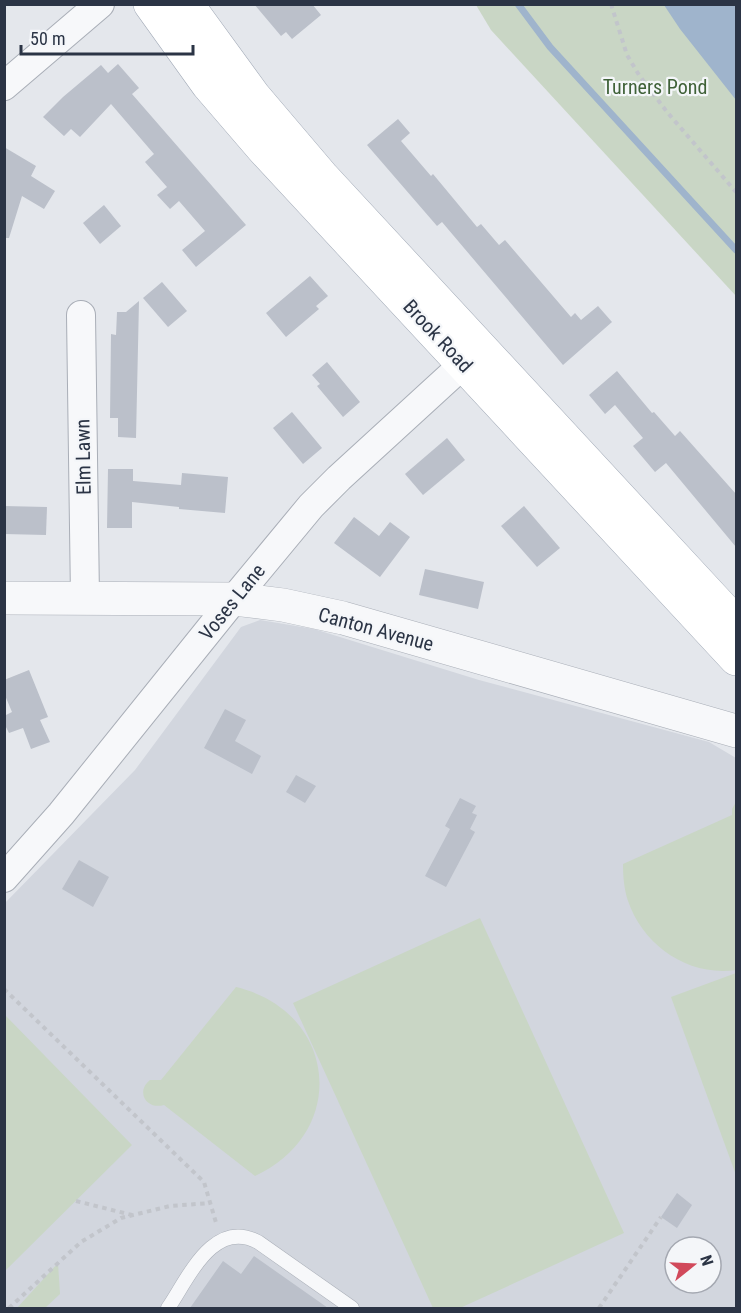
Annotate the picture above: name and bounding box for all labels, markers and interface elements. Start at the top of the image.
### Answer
scale bar [21,18,194,56]
text: 50 m [30,28,65,49]
park label: Turners Pond [603,75,707,99]
street label: Brook Road [398,295,478,377]
street label: Elm Lawn [70,419,96,495]
street label: Voses Lane [194,559,270,645]
street label: Canton Avenue [316,602,436,656]
north arrow [663,1235,723,1295]
text: N [696,1253,717,1268]

